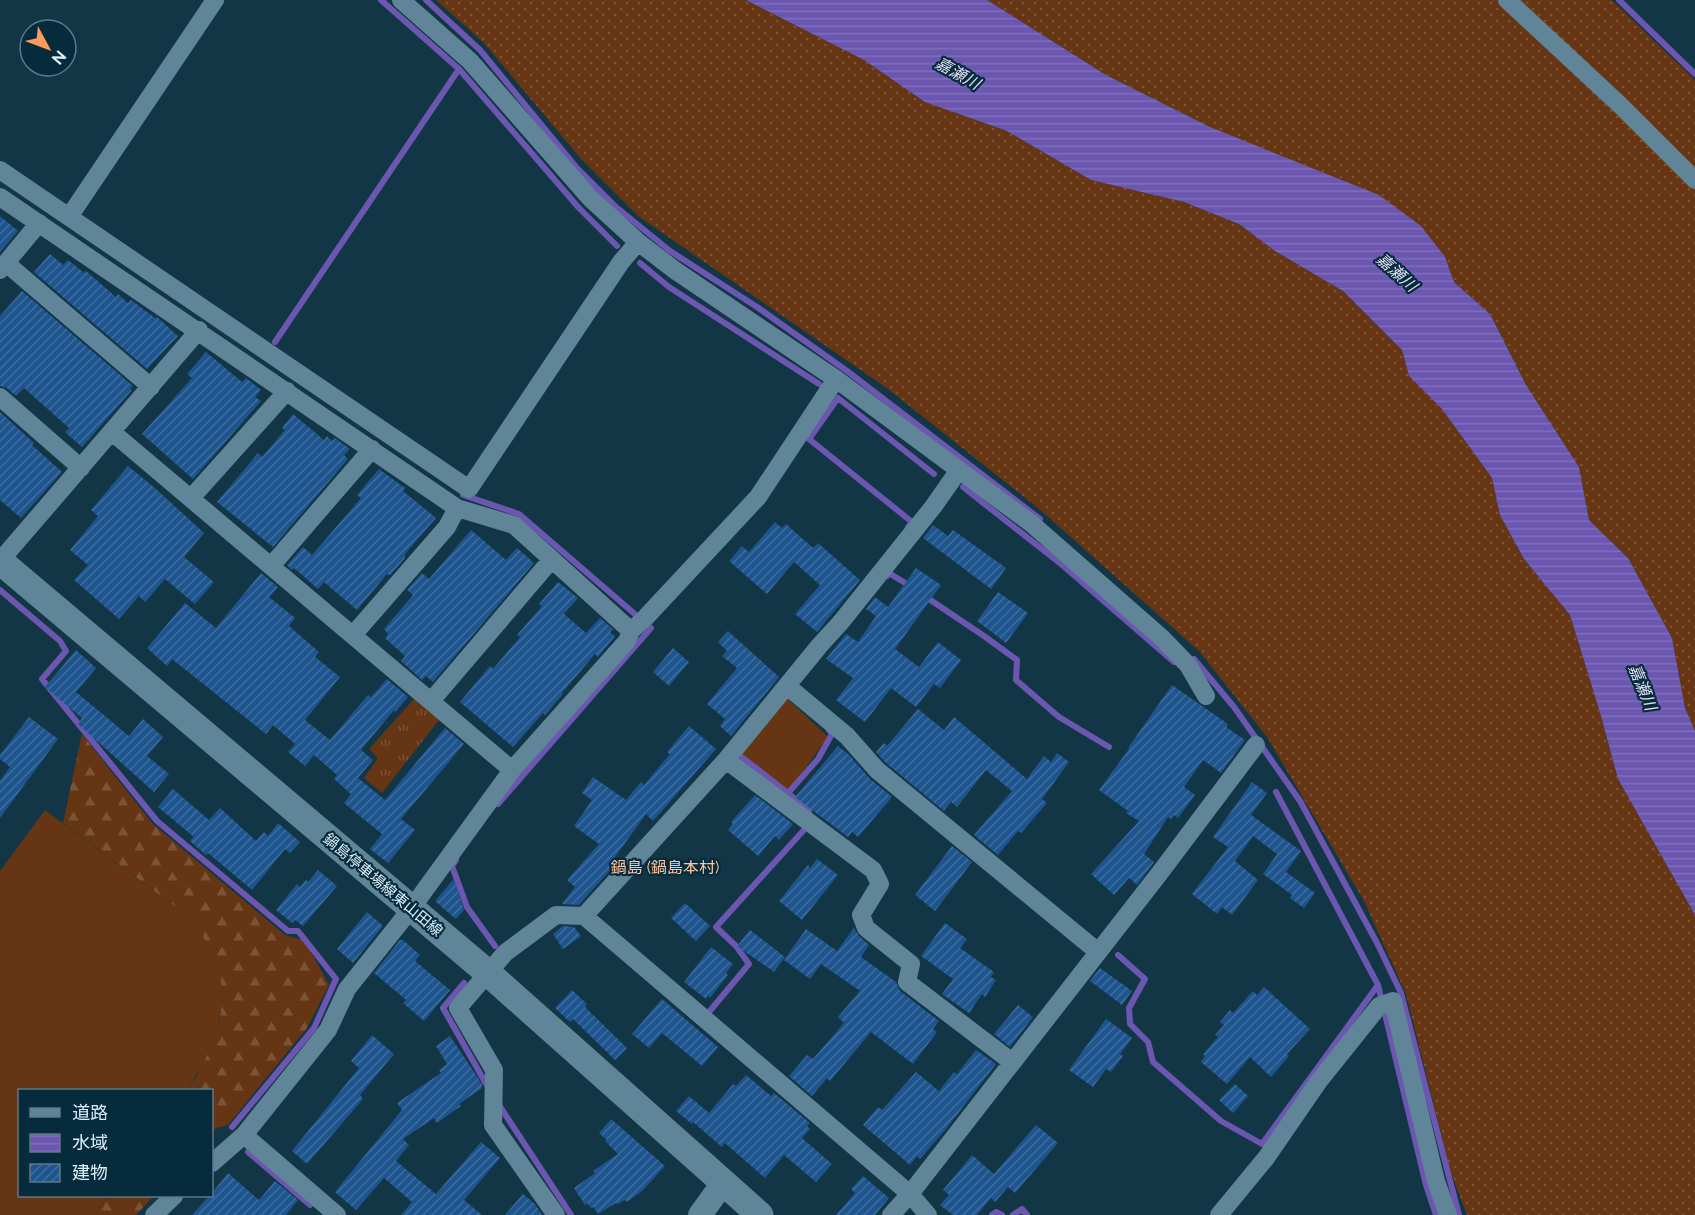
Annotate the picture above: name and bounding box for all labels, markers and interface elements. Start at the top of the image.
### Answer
north arrow [18,18,78,78]
text: N [48,47,70,68]
water label: 嘉瀬川 [932,53,985,94]
water label: 嘉瀬川 [1372,249,1422,297]
water label: 嘉瀬川 [1625,661,1661,715]
street label: 鍋島停車場線東山田線 [320,830,446,940]
district label: 鍋島 (鍋島本村) [611,858,719,877]
legend [18,1089,213,1197]
text: 道路 [72,1102,108,1123]
text: 水域 [72,1132,108,1153]
text: 建物 [72,1162,108,1183]

